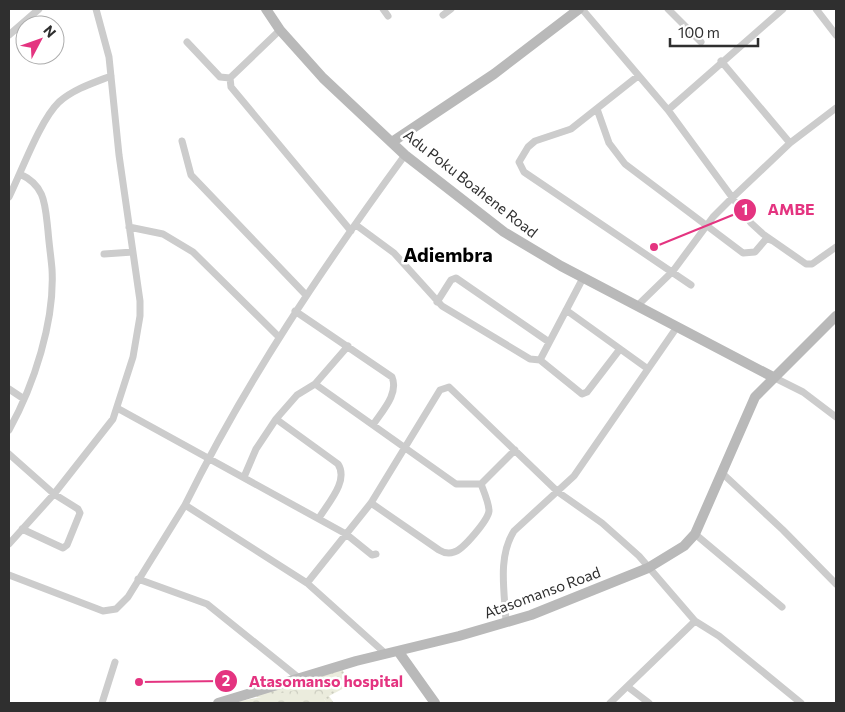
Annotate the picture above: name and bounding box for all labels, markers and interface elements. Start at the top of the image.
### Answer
north arrow [15,15,65,65]
scale bar [670,15,758,47]
text: N [40,22,60,41]
text: 100 m [678,23,720,41]
street label: Adu Poku Boahene Road [401,125,541,241]
callout: AMBE [733,194,825,225]
text: AMBE [767,199,815,218]
text: 1 [742,200,748,218]
district label: Adiembra [403,242,493,266]
street label: Atasomanso Road [481,563,603,621]
callout: Atasomanso hospital [214,666,413,697]
text: 2 [222,671,230,689]
text: Atasomanso hospital [249,671,403,690]

